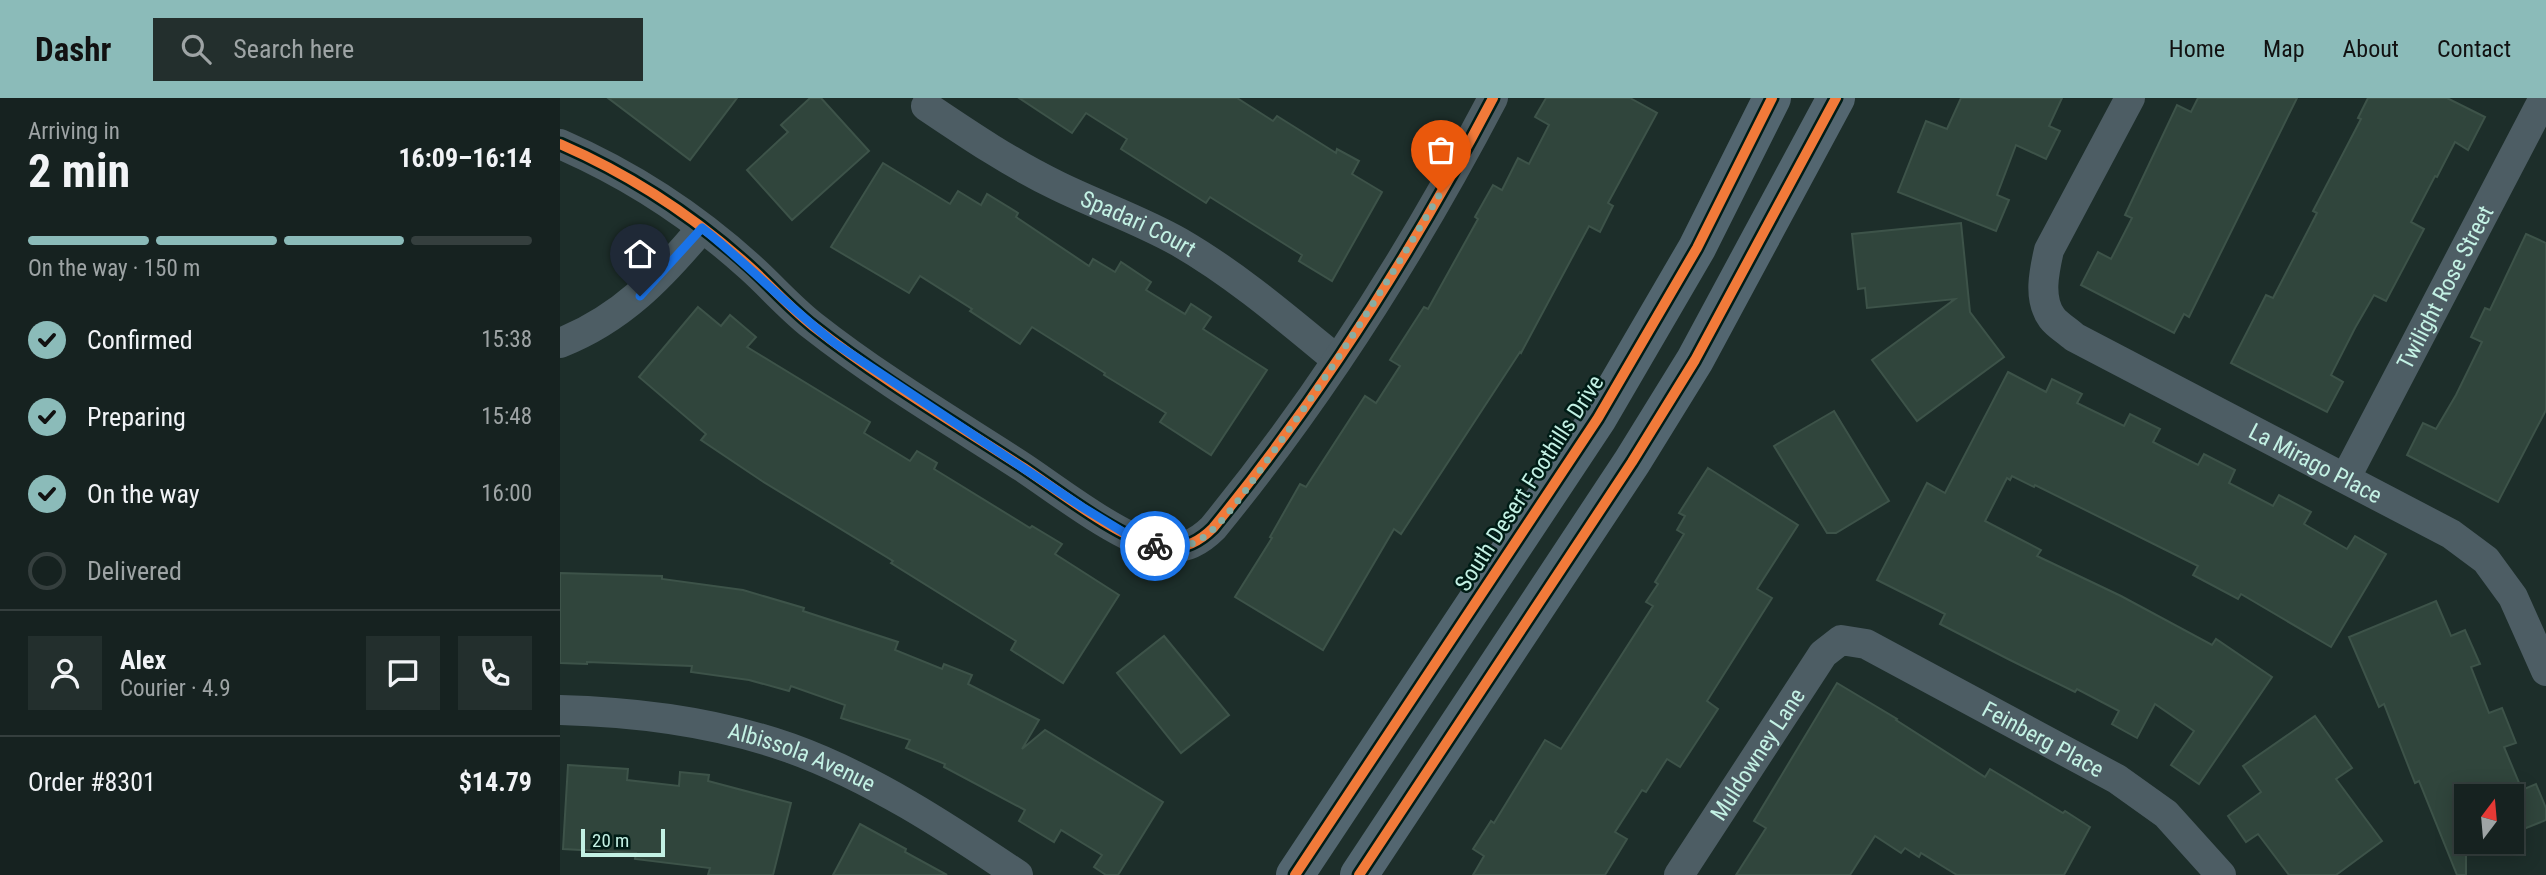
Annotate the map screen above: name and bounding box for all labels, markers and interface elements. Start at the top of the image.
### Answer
search box [153,18,643,81]
text: Dashr [35,30,111,69]
icon: search [177,30,215,68]
text: Search here [233,34,354,64]
text: Home [2169,35,2225,63]
text: Map [2263,35,2305,63]
text: About [2343,35,2399,63]
text: Contact [2437,35,2511,63]
text: Arriving in [28,118,120,145]
pin [1411,120,1471,192]
icon: bag [1422,131,1460,169]
text: 16:09–16:14 [398,143,532,173]
text: 2 min [28,144,130,198]
street label: Spadari Court [1076,185,1201,263]
street label: Twilight Rose Street [2392,201,2499,374]
pin [610,224,670,296]
icon: home [621,235,659,273]
text: On the way · 150 m [28,255,200,282]
icon: check [28,321,66,359]
text: Confirmed [87,325,193,355]
text: 15:38 [481,326,532,353]
street label: South Desert Foothills Drive [1449,370,1609,596]
icon: check [28,398,66,436]
text: Preparing [87,402,186,432]
text: 15:48 [481,403,532,430]
street label: La Mirago Place [2244,418,2386,509]
icon: check [28,475,66,513]
text: On the way [87,479,200,509]
text: 16:00 [481,480,532,507]
courier [1120,511,1190,581]
icon: bike [1136,527,1174,565]
text: Delivered [87,556,182,586]
button: person [28,636,102,710]
button: chat [366,636,440,710]
button: phone [458,636,532,710]
text: Alex [120,645,166,675]
text: Courier · 4.9 [120,675,231,702]
street label: Muldowney Lane [1705,683,1811,826]
street label: Feinberg Place [1977,696,2108,783]
street label: Albissola Avenue [725,718,880,798]
text: Order #8301 [28,767,156,797]
text: $14.79 [459,767,532,797]
north arrow [2454,784,2524,854]
map controls [2454,784,2524,854]
scale bar [581,826,665,858]
text: 20 m [592,829,629,852]

